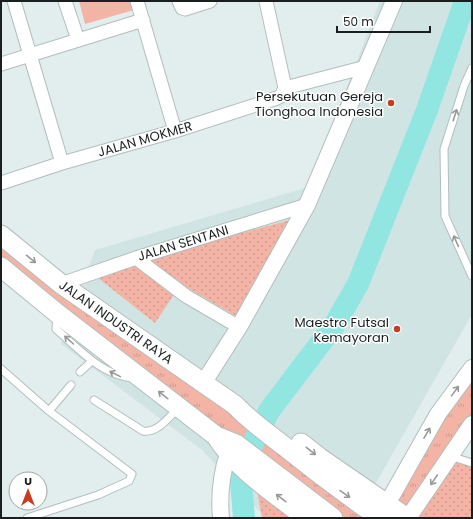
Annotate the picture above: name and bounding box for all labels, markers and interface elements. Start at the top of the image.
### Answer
scale bar [337,8,430,34]
text: 50 m [343,13,374,30]
place label: Persekutuan Gereja Tionghoa Indonesia [255,87,383,121]
marker: Persekutuan Gereja Tionghoa Indonesia [386,98,396,108]
one-way arrow [452,109,459,122]
street label: JALAN MOKMER [95,116,195,162]
street label: JALAN SENTANI [135,220,231,266]
one-way arrow [452,235,459,247]
one-way arrow [26,255,37,264]
street label: JALAN INDUSTRI RAYA [55,275,177,369]
place label: Maestro Futsal Kemayoran [294,313,389,347]
marker: Maestro Futsal Kemayoran [392,324,402,334]
one-way arrow [64,335,74,344]
one-way arrow [110,370,122,377]
one-way arrow [451,385,459,396]
one-way arrow [158,391,169,400]
one-way arrow [423,427,431,439]
one-way arrow [305,446,316,455]
north arrow [8,471,48,511]
text: U [24,473,32,489]
one-way arrow [430,474,438,485]
one-way arrow [339,490,350,498]
one-way arrow [275,494,286,502]

